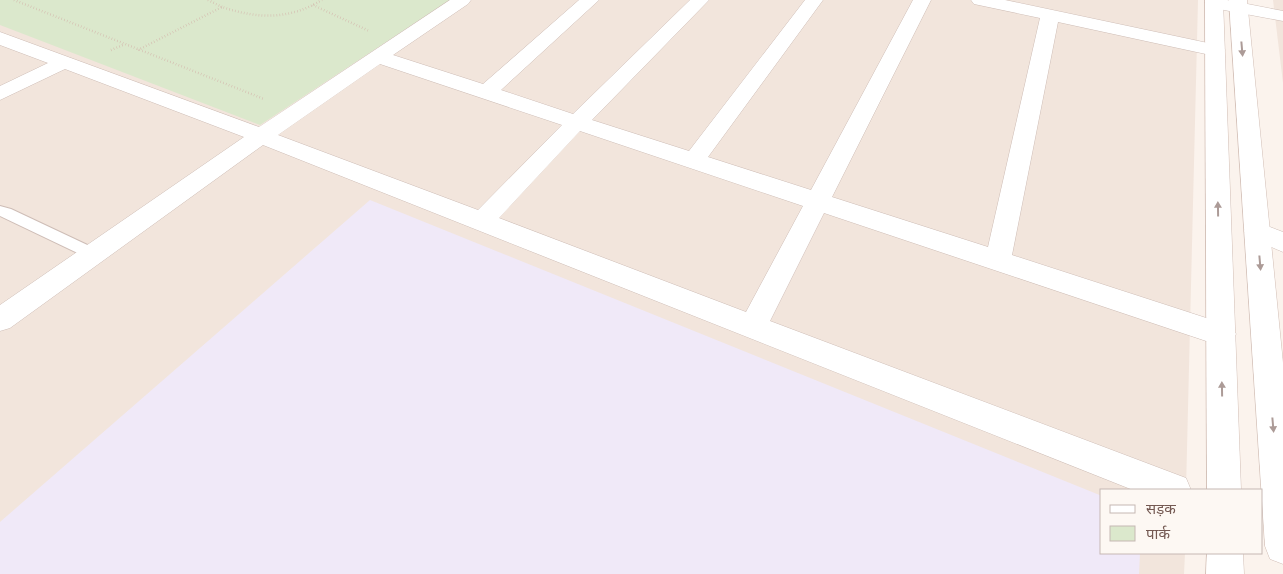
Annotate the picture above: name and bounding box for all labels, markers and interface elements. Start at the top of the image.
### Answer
one-way arrow [1239,41,1247,57]
one-way arrow [1214,201,1222,217]
one-way arrow [1256,255,1264,271]
one-way arrow [1218,381,1226,397]
one-way arrow [1269,417,1277,433]
legend [1100,489,1263,554]
text: सड़क [1146,497,1176,520]
text: पार्क [1146,522,1170,545]

